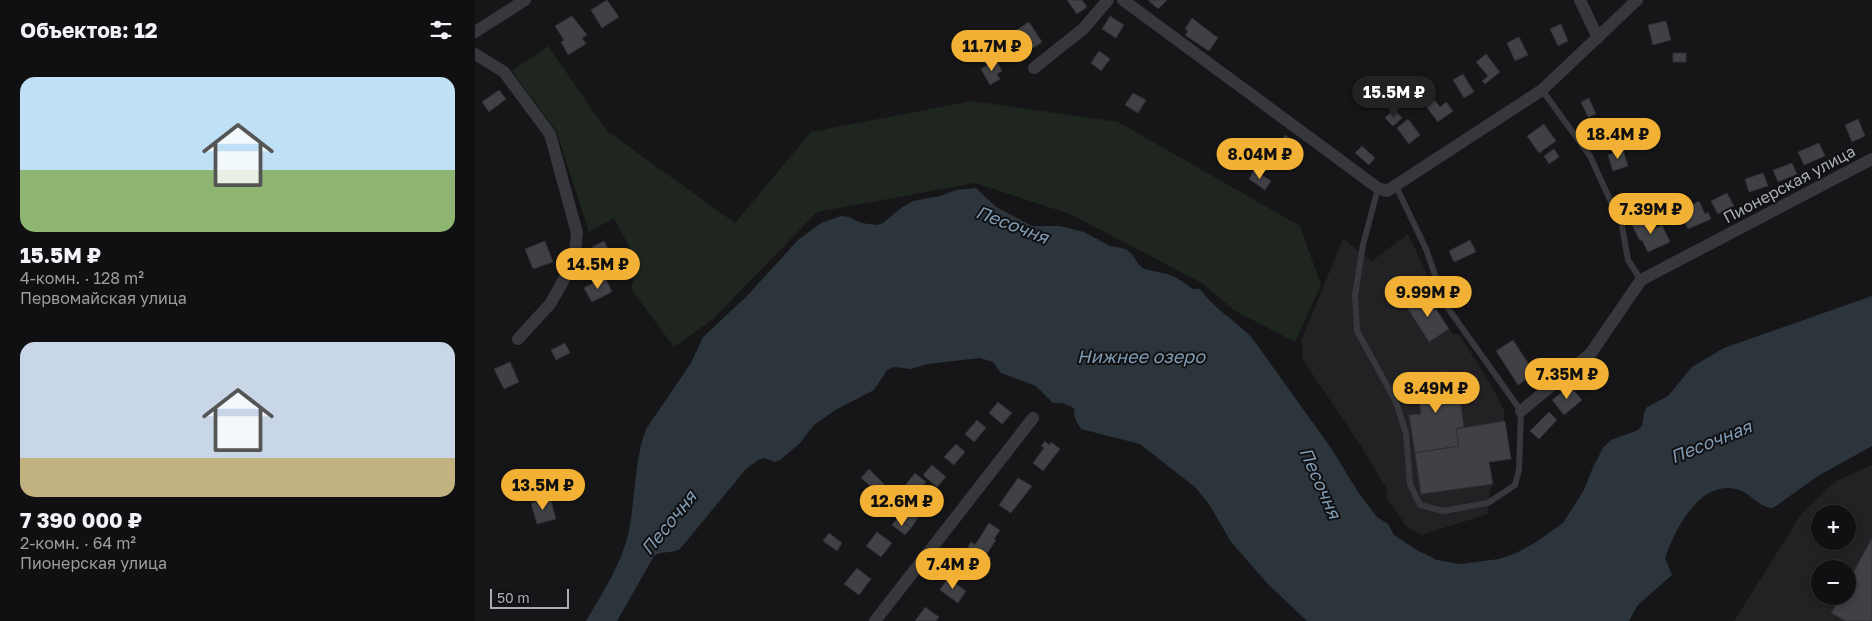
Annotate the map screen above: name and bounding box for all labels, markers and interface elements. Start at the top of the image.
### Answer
icon: filters [427,16,455,44]
text: Объектов: 12 [20,17,158,43]
pin: 11.7M ₽ [946,30,1038,72]
text: 11.7M ₽ [962,36,1022,56]
pin: 15.5M ₽ [1348,76,1440,118]
text: 15.5M ₽ [1363,82,1425,102]
icon: home [193,110,283,200]
pin: 18.4M ₽ [1572,118,1664,160]
text: 18.4M ₽ [1587,124,1649,144]
pin: 8.04M ₽ [1214,138,1306,180]
street label: Пионерская улица [1719,141,1859,227]
text: 8.04M ₽ [1228,144,1292,164]
pin: 7.39M ₽ [1605,192,1697,235]
text: 7.39M ₽ [1620,199,1682,219]
water label: Песочня [973,200,1053,249]
text: 15.5M ₽ [20,242,101,268]
pin: 14.5M ₽ [552,248,644,290]
text: 14.5M ₽ [567,254,629,274]
text: 4-комн. · 128 m² [20,268,144,288]
pin: 9.99M ₽ [1382,276,1474,318]
text: 9.99M ₽ [1396,282,1460,302]
text: Первомайская улица [20,288,187,308]
water label: Нижнее озеро [1077,345,1206,367]
pin: 7.35M ₽ [1521,358,1613,400]
text: 7.35M ₽ [1536,364,1598,384]
pin: 8.49M ₽ [1390,372,1482,414]
icon: home [193,375,283,465]
text: 8.49M ₽ [1404,378,1468,398]
water label: Песочная [1667,414,1756,467]
water label: Песочня [1295,444,1347,523]
pin: 13.5M ₽ [497,468,589,511]
text: 13.5M ₽ [512,475,574,495]
pin: 12.6M ₽ [856,484,948,527]
water label: Песочня [636,485,702,559]
text: 12.6M ₽ [871,491,933,511]
map controls [1811,505,1856,605]
button: + [1811,505,1856,550]
text: 7 390 000 ₽ [20,507,142,533]
text: 2-комн. · 64 m² [20,533,136,553]
pin: 7.4M ₽ [912,548,994,590]
text: Пионерская улица [20,553,167,573]
text: 7.4M ₽ [927,554,979,574]
button: − [1811,560,1856,605]
scale bar [490,586,569,609]
text: 50 m [497,589,530,606]

